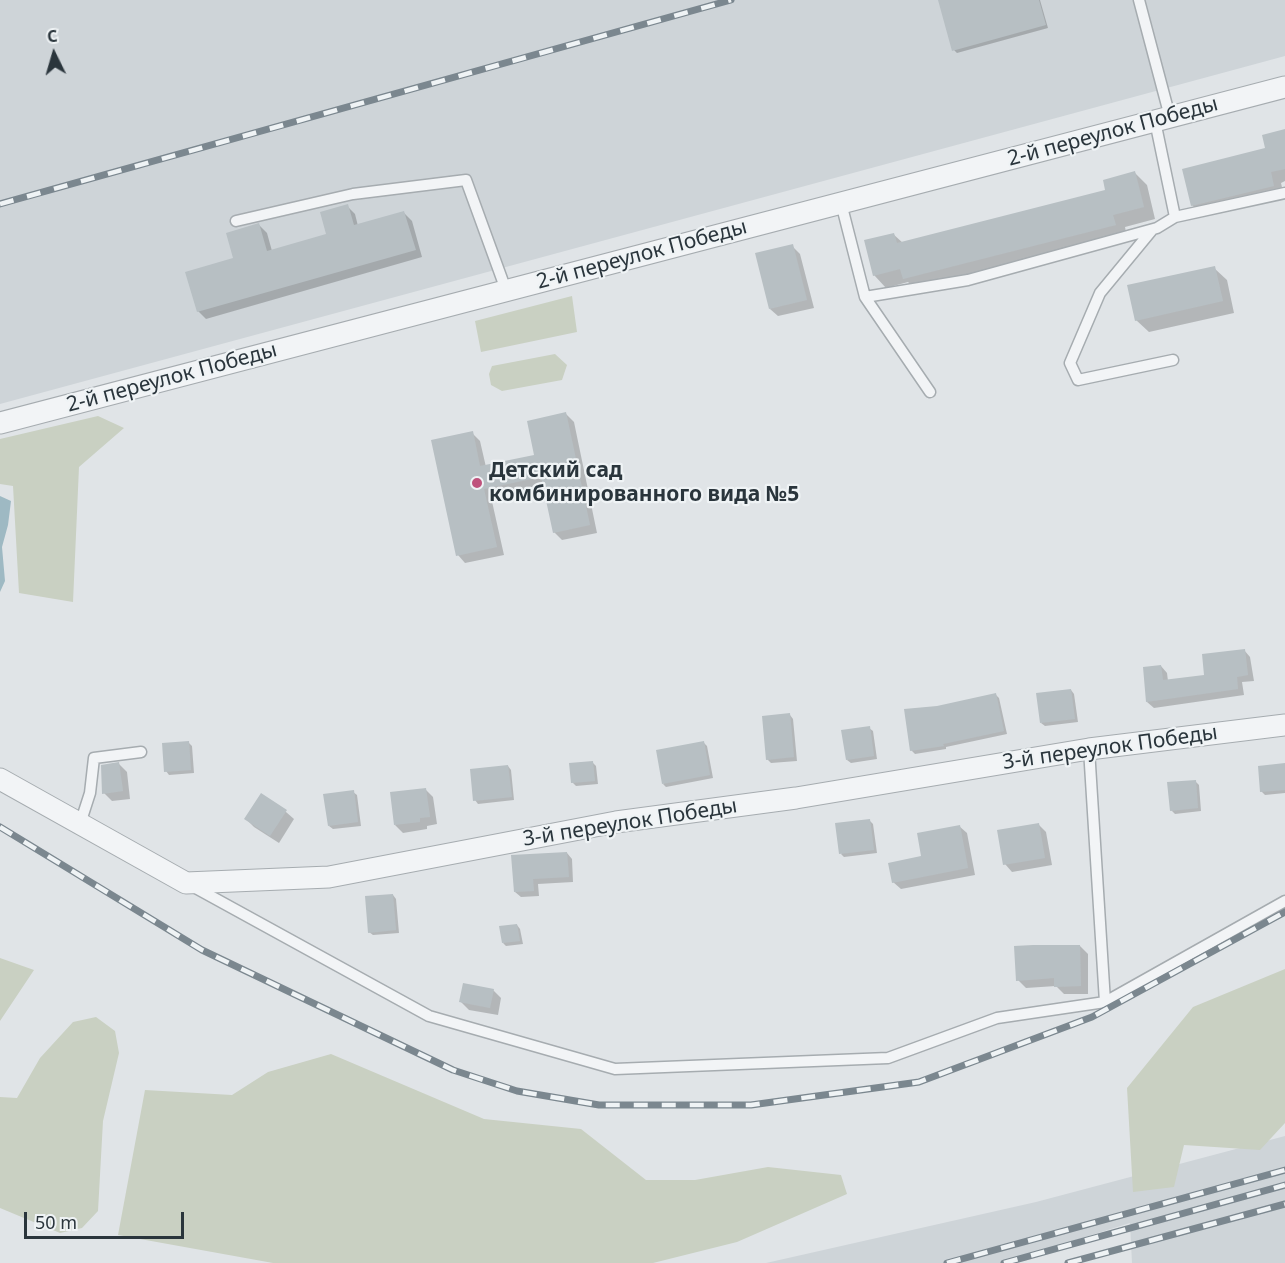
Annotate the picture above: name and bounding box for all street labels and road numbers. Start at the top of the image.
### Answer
street label: 2-й переулок Победы [1005,92,1221,172]
street label: 2-й переулок Победы [534,215,750,295]
street label: 2-й переулок Победы [64,338,280,418]
street label: 3-й переулок Победы [1001,720,1219,776]
street label: 3-й переулок Победы [521,794,739,852]

